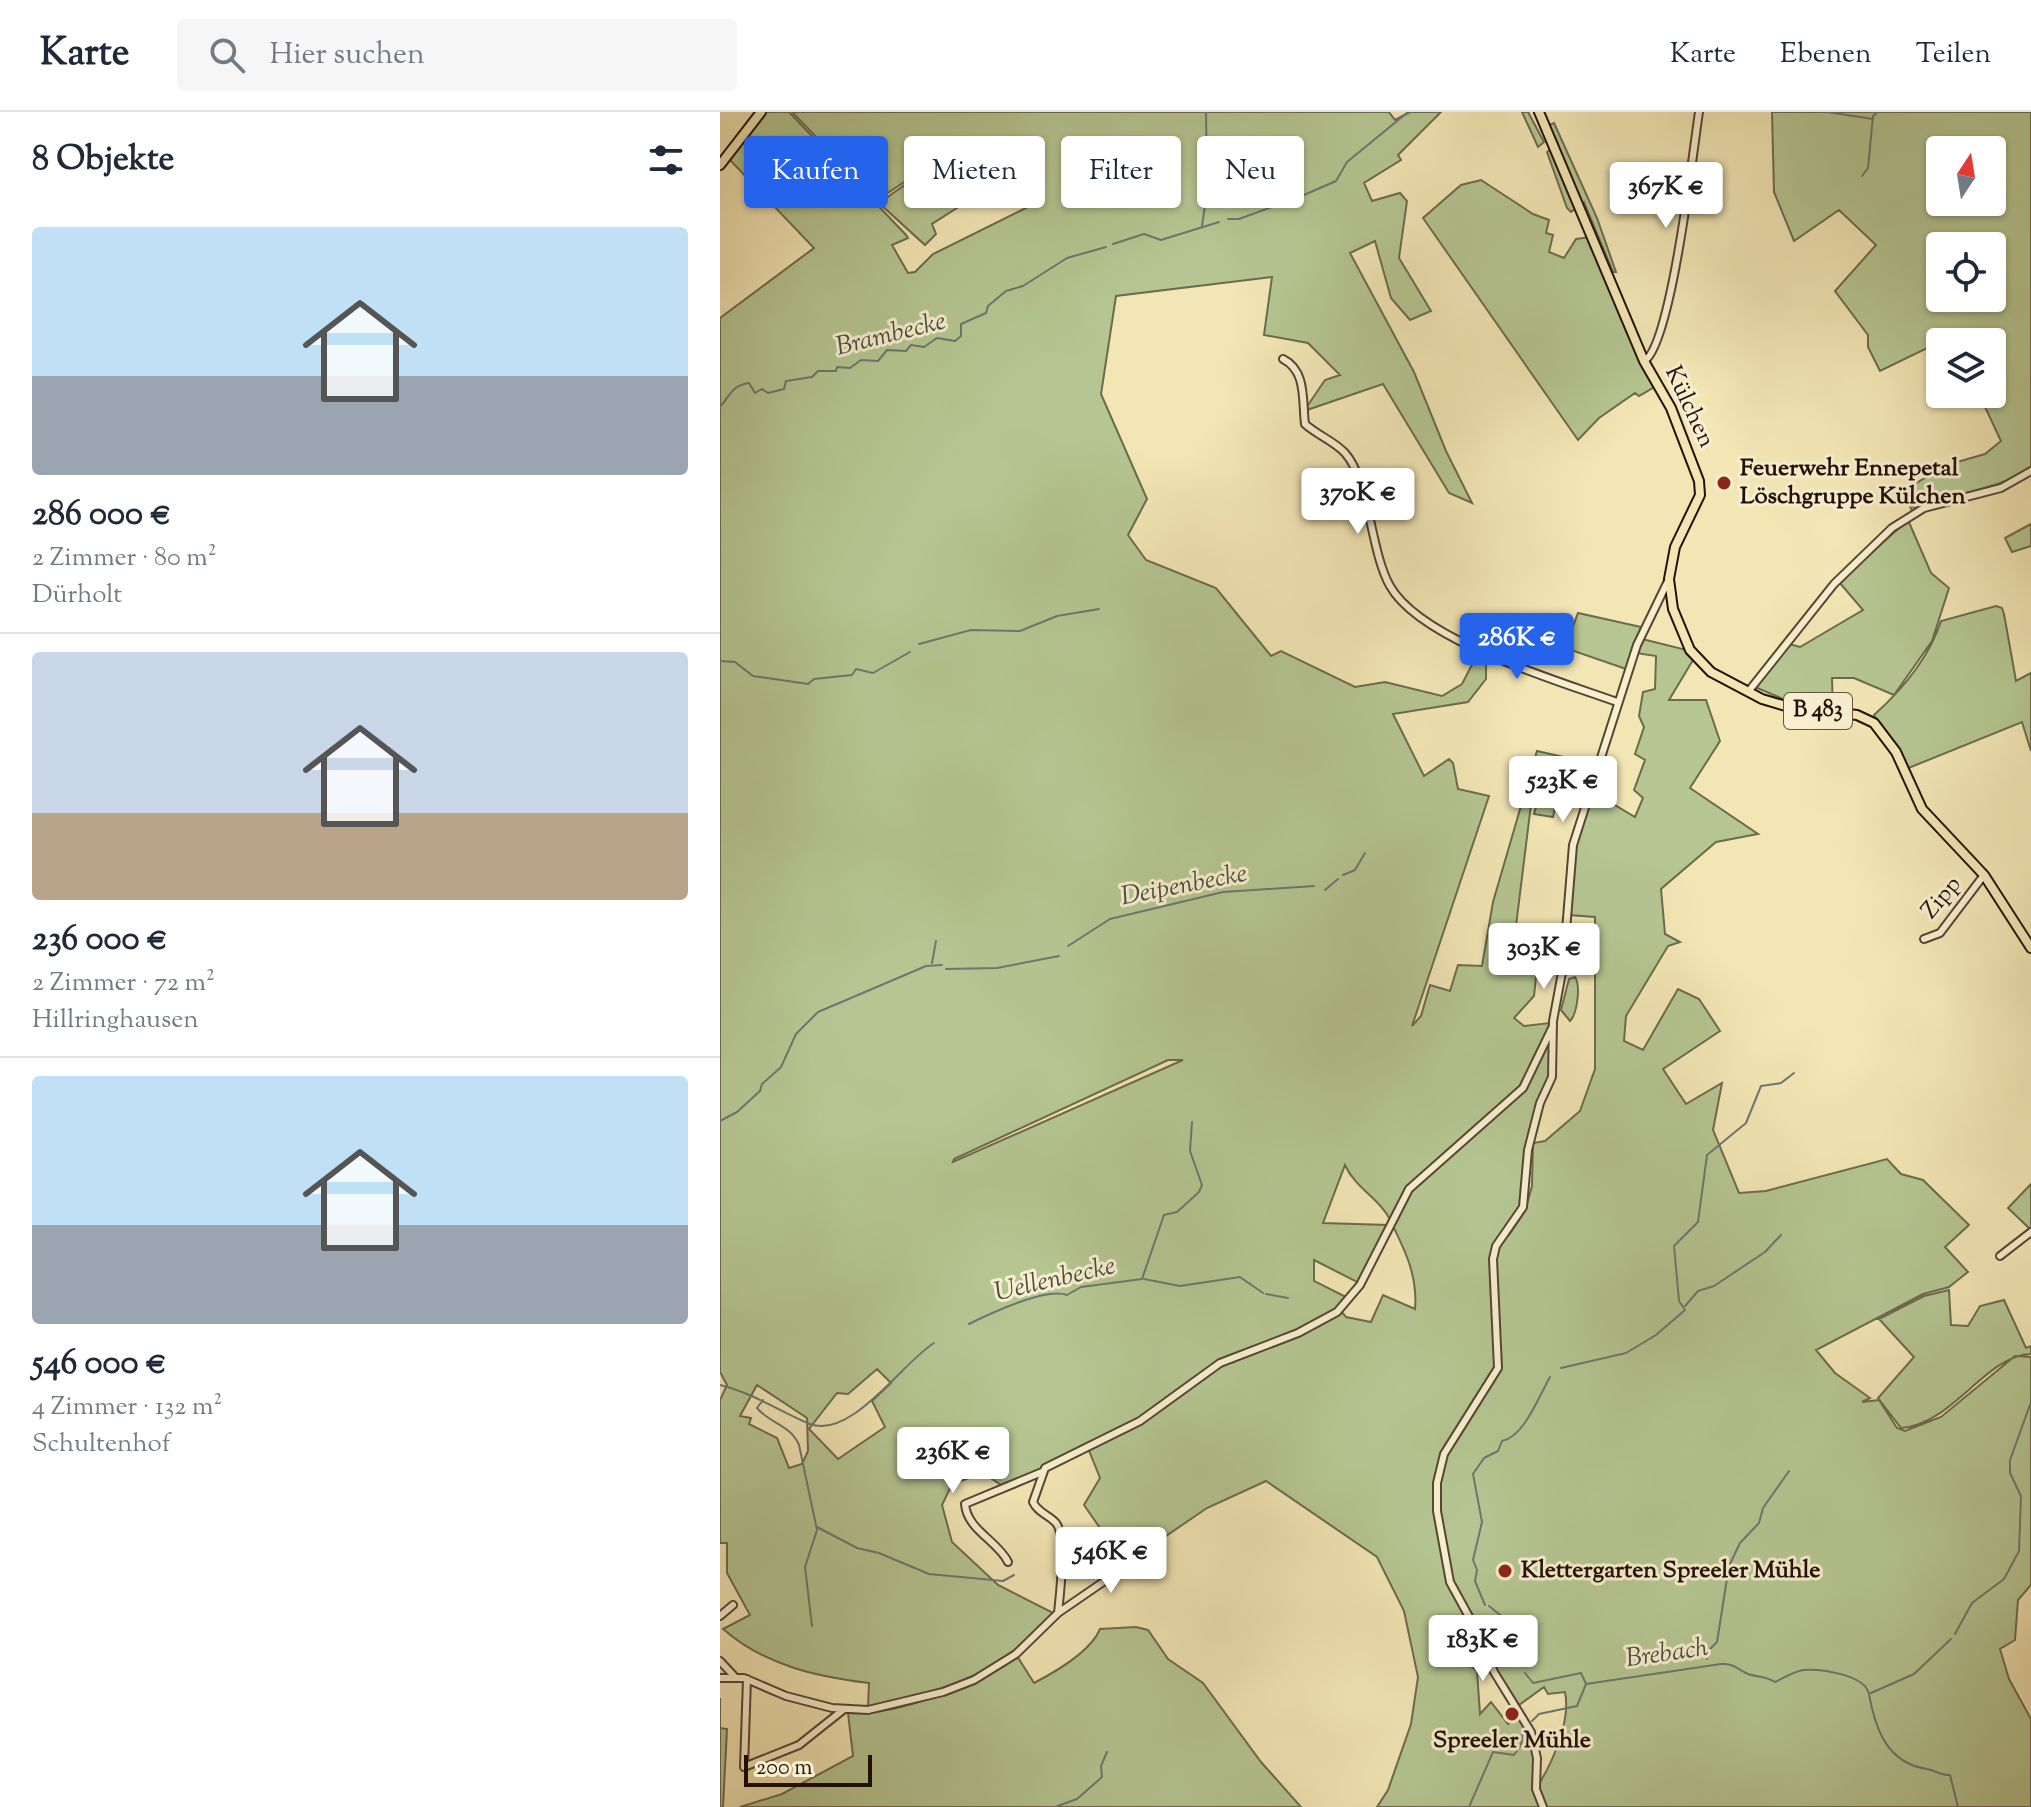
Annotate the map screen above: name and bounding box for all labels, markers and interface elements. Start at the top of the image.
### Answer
search box [177,19,737,91]
text: Karte [40,28,129,82]
icon: search [205,33,249,77]
text: Hier suchen [269,34,425,77]
text: Karte [1670,35,1736,75]
text: Ebenen [1780,35,1872,75]
text: Teilen [1916,35,1991,75]
text: 8 Objekte [32,136,174,185]
chip: Kaufen [744,136,888,208]
chip: Mieten [904,136,1045,208]
chip: Filter [1061,136,1181,208]
chip: Neu [1197,136,1304,208]
north arrow [1926,136,2006,216]
map controls [1926,136,2006,408]
icon: filters [644,138,688,182]
pin: 367K € [1601,162,1731,230]
text: 367K € [1628,169,1704,206]
button: locate [1926,232,2006,312]
icon: home [288,279,432,423]
water label: Brambecke [832,304,950,366]
button: layers [1926,328,2006,408]
street label: Külchen [1655,360,1723,454]
place label: Feuerwehr Ennepetal Löschgruppe Külchen [1740,452,1966,514]
pin: 370K € [1293,468,1423,536]
marker: Feuerwehr Ennepetal Löschgruppe Külchen [1715,474,1733,492]
text: 370K € [1319,475,1397,512]
text: 286 000 € [32,491,171,540]
text: 2 Zimmer · 80 m² [32,540,217,577]
text: Dürholt [32,577,122,614]
pin: 286K € [1452,613,1582,681]
text: 286K € [1478,620,1556,657]
road number: B 483 [1784,693,1852,729]
icon: home [288,704,432,848]
pin: 523K € [1498,756,1628,824]
text: 523K € [1527,763,1599,800]
water label: Deipenbecke [1118,856,1250,916]
street label: Zipp [1914,869,1970,927]
text: 236 000 € [32,916,168,965]
pin: 303K € [1479,923,1609,991]
text: 303K € [1507,930,1581,967]
text: 2 Zimmer · 72 m² [32,965,215,1002]
text: Hillringhausen [32,1002,199,1039]
icon: home [288,1128,432,1272]
water label: Uellenbecke [991,1248,1119,1312]
text: 546 000 € [32,1340,167,1389]
text: 4 Zimmer · 132 m² [32,1389,222,1426]
text: Schultenhof [32,1426,171,1463]
pin: 236K € [888,1427,1018,1495]
text: 236K € [915,1434,991,1471]
pin: 546K € [1046,1527,1176,1595]
text: 546K € [1073,1534,1149,1571]
place label: Klettergarten Spreeler Mühle [1521,1554,1821,1588]
marker: Klettergarten Spreeler Mühle [1496,1562,1514,1580]
pin: 183K € [1418,1615,1548,1683]
text: 183K € [1447,1622,1519,1659]
water label: Brebach [1623,1630,1711,1678]
marker: Spreeler Mühle [1503,1705,1521,1723]
place label: Spreeler Mühle [1433,1724,1591,1758]
scale bar [744,1751,872,1787]
text: 200 m [756,1753,812,1785]

